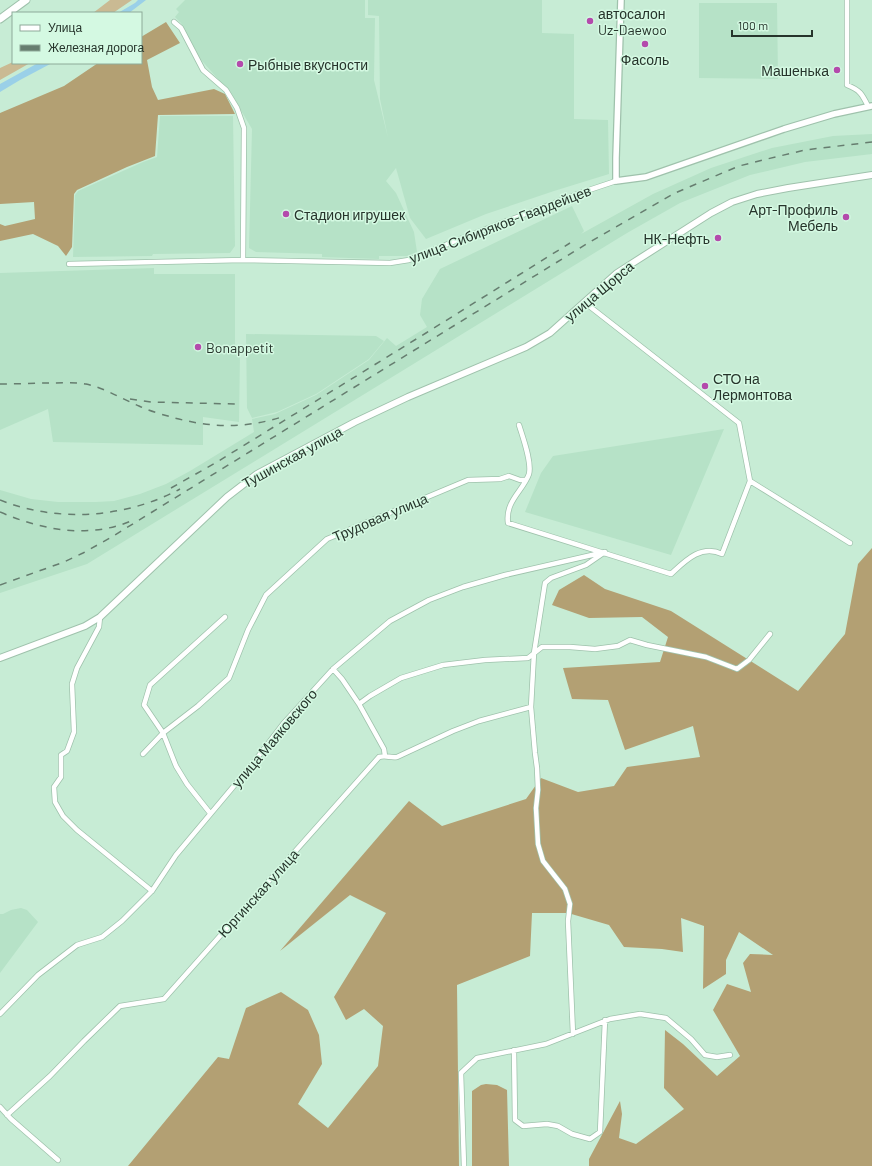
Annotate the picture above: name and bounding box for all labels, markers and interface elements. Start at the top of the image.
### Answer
place label: автосалон Uz-Daewoo [598,5,667,38]
legend [12,12,142,64]
scale bar [732,12,812,38]
marker: автосалон Uz-Daewoo [585,16,595,26]
text: 100 m [738,18,768,32]
text: Улица [48,20,82,35]
marker: Фасоль [640,39,650,49]
text: Железная дорога [48,40,144,55]
place label: Фасоль [621,51,669,68]
place label: Рыбные вкусности [248,56,368,73]
marker: Рыбные вкусности [235,59,245,69]
place label: Машенька [761,62,829,79]
marker: Машенька [832,65,842,75]
street label: улица Сибиряков-Гвардейцев [407,181,593,267]
place label: Арт-Профиль Мебель [749,201,838,234]
place label: Стадион игрушек [294,206,406,223]
marker: Стадион игрушек [281,209,291,219]
marker: Арт-Профиль Мебель [841,212,851,222]
place label: НК-Нефть [643,230,710,247]
marker: НК-Нефть [713,233,723,243]
street label: улица Щорса [561,257,637,325]
place label: Bonappetit [206,339,274,356]
marker: Bonappetit [193,342,203,352]
place label: СТО на Лермонтова [713,370,792,403]
marker: СТО на Лермонтова [700,381,710,391]
street label: Тушинская улица [239,422,345,491]
street label: Трудовая улица [330,489,430,545]
street label: улица Маяковского [228,685,320,791]
street label: Юргинская улица [214,845,302,941]

